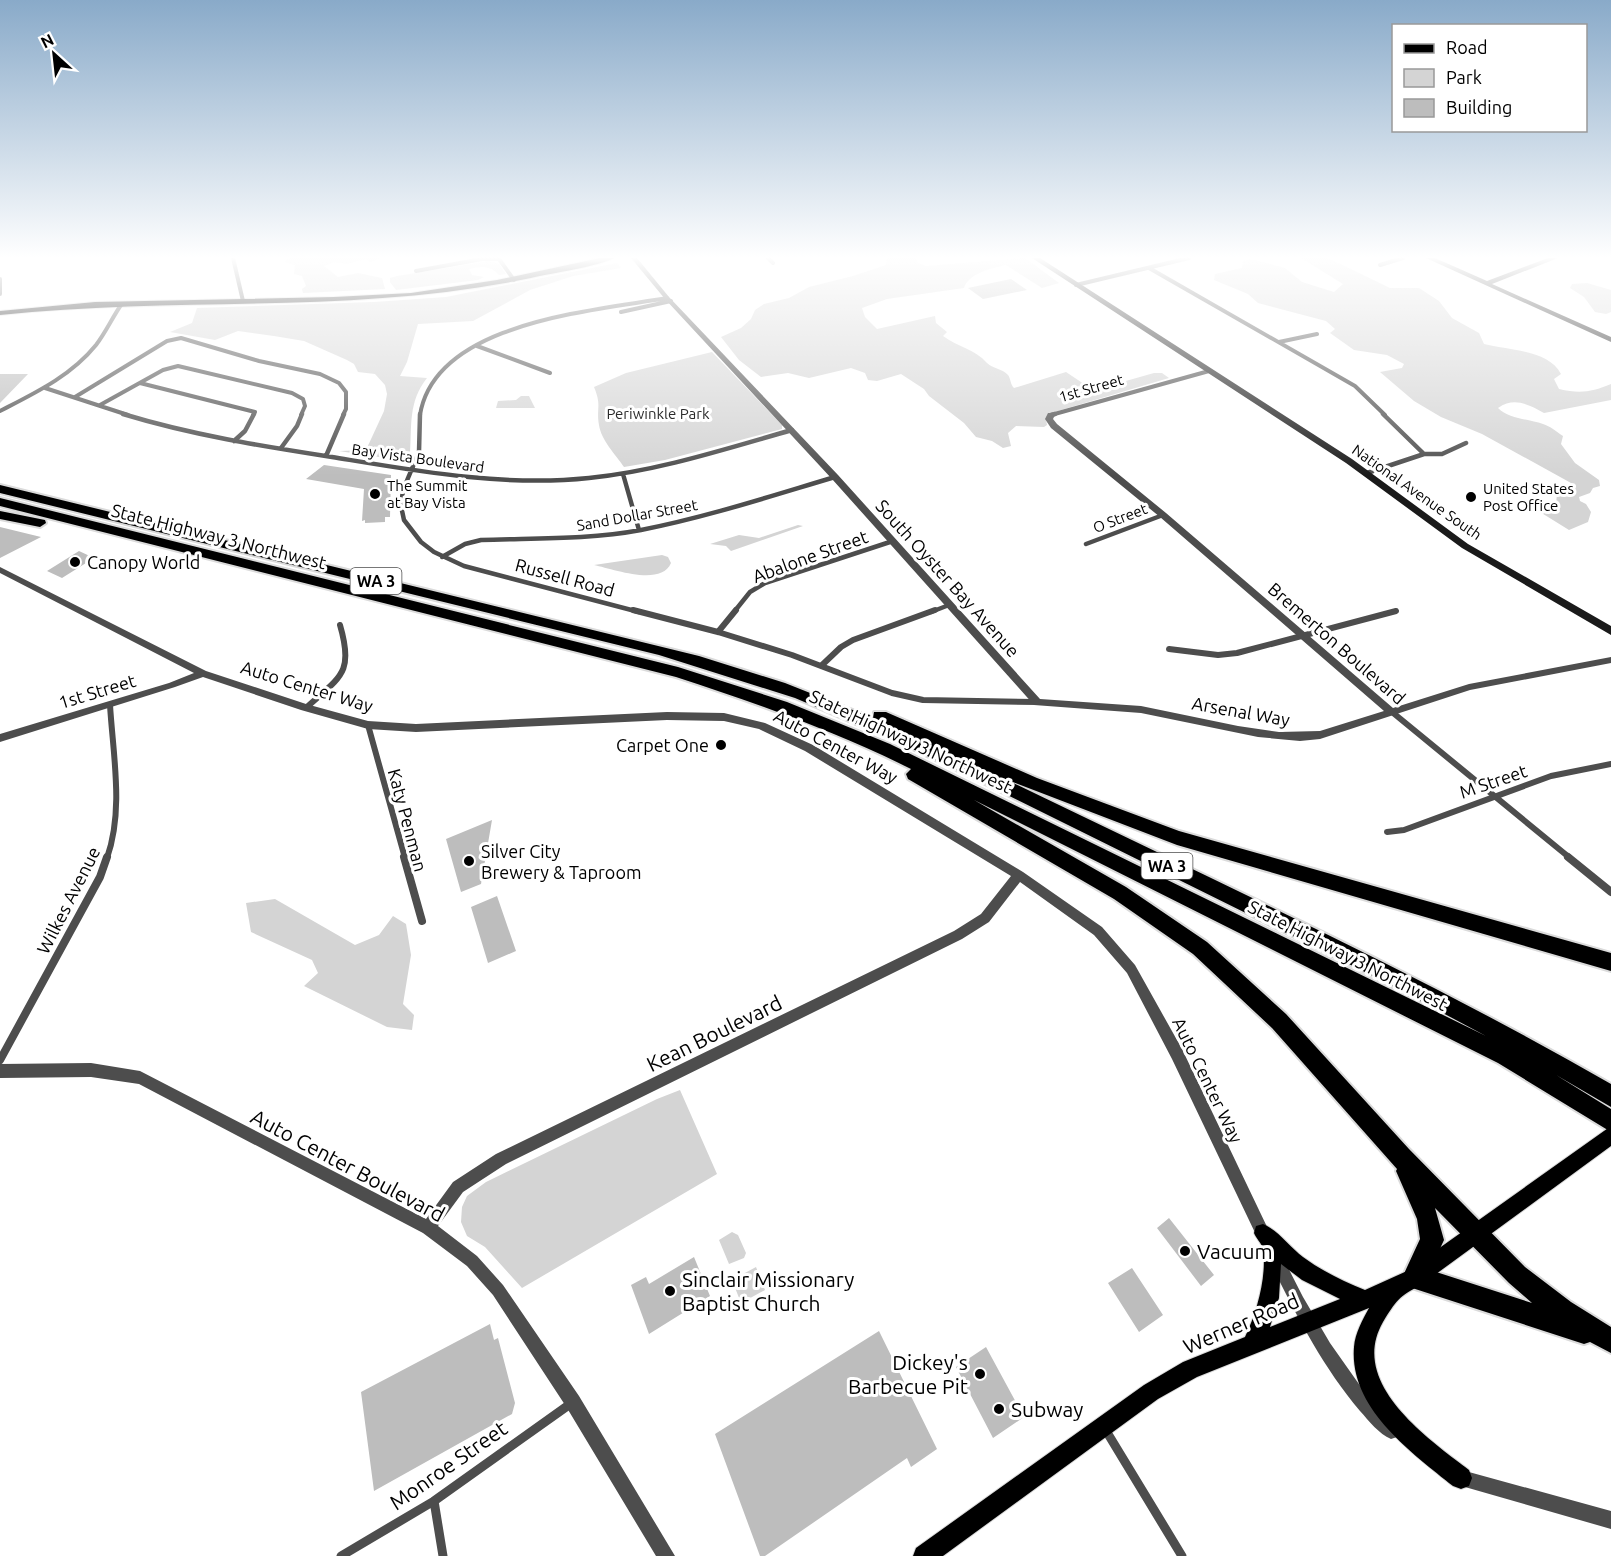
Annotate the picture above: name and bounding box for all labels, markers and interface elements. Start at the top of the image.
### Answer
north arrow [24,24,84,84]
legend [1392,24,1587,132]
text: N [38,30,57,51]
text: Road [1446,37,1488,57]
text: Park [1446,67,1482,87]
text: Building [1446,97,1512,117]
street label: 1st Street [1057,371,1125,405]
park label: Periwinkle Park [606,405,710,422]
street label: Bay Vista Boulevard [351,440,485,476]
street label: National Avenue South [1349,441,1485,543]
place label: The Summit at Bay Vista [387,477,468,511]
place label: United States Post Office [1483,480,1574,514]
marker: The Summit at Bay Vista [368,487,382,501]
marker: United States Post Office [1464,490,1478,504]
street label: South Oyster Bay Avenue [872,495,1024,661]
street label: Sand Dollar Street [575,496,699,534]
street label: State Highway 3 Northwest [109,500,329,572]
street label: O Street [1090,500,1150,536]
street label: Abalone Street [750,526,870,586]
place label: Canopy World [87,552,200,572]
street label: Russell Road [513,554,617,600]
marker: Canopy World [68,555,82,569]
road number: WA 3 [350,568,401,594]
street label: Bremerton Boulevard [1265,578,1409,708]
street label: Auto Center Way [239,656,376,716]
street label: 1st Street [56,670,138,712]
street label: State Highway 3 Northwest [807,685,1015,797]
street label: Arsenal Way [1191,693,1292,729]
street label: Auto Center Way [771,705,901,787]
place label: Carpet One [616,735,709,755]
marker: Carpet One [714,738,728,752]
street label: M Street [1457,760,1529,802]
street label: Katy Penman [385,766,431,874]
place label: Silver City Brewery & Taproom [481,841,641,882]
street label: Wilkes Avenue [32,843,104,957]
road number: WA 3 [1142,853,1192,879]
marker: Silver City Brewery & Taproom [462,854,476,868]
street label: State Highway 3 Northwest [1245,896,1451,1014]
street label: Kean Boulevard [642,990,786,1076]
street label: Auto Center Way [1169,1014,1247,1146]
street label: Auto Center Boulevard [247,1104,449,1226]
place label: Vacuum [1197,1239,1273,1263]
marker: Vacuum [1178,1244,1192,1258]
place label: Sinclair Missionary Baptist Church [682,1267,854,1315]
marker: Sinclair Missionary Baptist Church [663,1284,677,1298]
street label: Werner Road [1180,1288,1302,1358]
place label: Dickey's Barbecue Pit [848,1350,968,1398]
marker: Dickey's Barbecue Pit [973,1367,987,1381]
place label: Subway [1011,1397,1083,1421]
marker: Subway [992,1402,1006,1416]
street label: Monroe Street [385,1416,511,1514]

